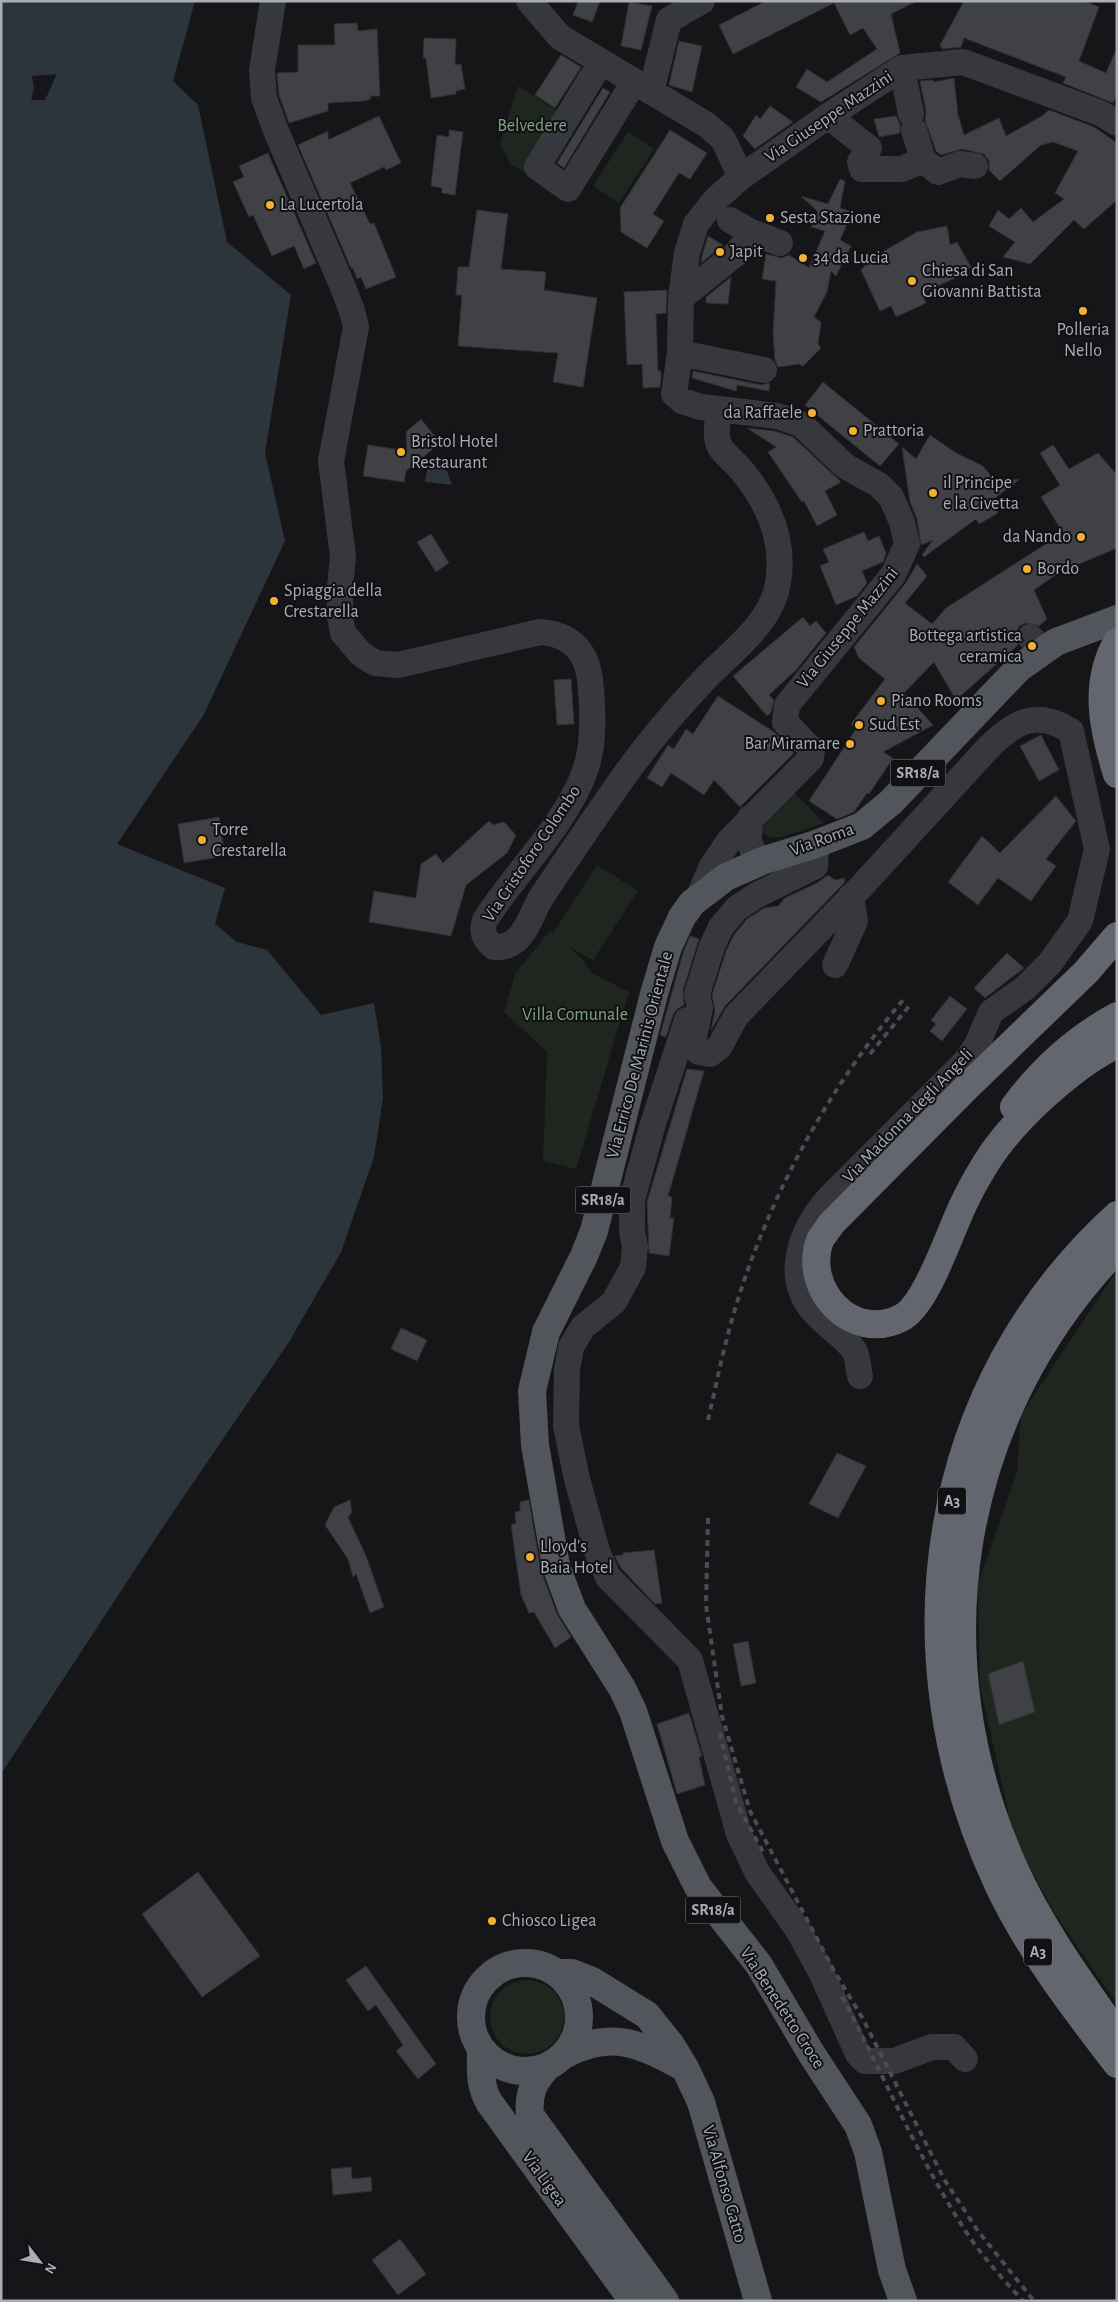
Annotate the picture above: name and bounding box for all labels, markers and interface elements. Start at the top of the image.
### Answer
street label: Via Giuseppe Mazzini [762,68,896,166]
park label: Belvedere [497,117,567,135]
place label: La Lucertola [280,196,364,214]
marker: La Lucertola [264,199,276,211]
place label: Sesta Stazione [780,209,881,227]
marker: Sesta Stazione [764,212,776,224]
place label: Japit [730,243,763,261]
marker: Japit [714,246,726,258]
place label: 34 da Lucia [813,249,889,267]
marker: 34 da Lucia [797,252,809,264]
place label: Chiesa di San Giovanni Battista [922,262,1041,301]
marker: Chiesa di San Giovanni Battista [906,275,918,287]
marker: Polleria Nello [1077,305,1089,317]
place label: Polleria Nello [1056,321,1110,360]
place label: da Raffaele [724,404,802,422]
marker: da Raffaele [806,407,818,419]
place label: Prattoria [863,422,924,440]
marker: Prattoria [847,425,859,437]
place label: Bristol Hotel Restaurant [411,433,498,472]
marker: Bristol Hotel Restaurant [395,446,407,458]
place label: il Principe e la Civetta [943,474,1019,513]
marker: il Principe e la Civetta [927,487,939,499]
place label: da Nando [1003,528,1071,546]
marker: da Nando [1075,531,1087,543]
place label: Bordo [1037,560,1079,578]
marker: Bordo [1021,563,1033,575]
street label: Via Giuseppe Mazzini [794,564,902,692]
place label: Spiaggia della Crestarella [284,582,382,621]
marker: Spiaggia della Crestarella [268,595,280,607]
place label: Bottega artistica ceramica [909,627,1022,666]
marker: Bottega artistica ceramica [1026,640,1038,652]
place label: Piano Rooms [891,692,982,710]
marker: Piano Rooms [875,695,887,707]
place label: Sud Est [869,716,920,734]
marker: Sud Est [853,719,865,731]
place label: Bar Miramare [744,735,840,753]
marker: Bar Miramare [844,738,856,750]
road number: SR18/a [890,760,946,786]
street label: Via Cristoforo Colombo [480,782,584,926]
street label: Via Roma [788,820,856,860]
place label: Torre Crestarella [212,821,287,860]
marker: Torre Crestarella [196,834,208,846]
street label: Via Errico De Marinis Orientale [604,950,676,1160]
park label: Villa Comunale [522,1006,628,1024]
street label: Via Madonna degli Angeli [839,1045,977,1187]
road number: SR18/a [576,1186,630,1214]
road number: A3 [938,1488,966,1514]
place label: Lloyd's Baia Hotel [540,1538,613,1577]
marker: Lloyd's Baia Hotel [524,1551,536,1563]
road number: SR18/a [686,1896,740,1924]
place label: Chiosco Ligea [502,1912,597,1930]
marker: Chiosco Ligea [486,1915,498,1927]
road number: A3 [1024,1938,1052,1965]
street label: Via Benedetto Croce [736,1944,828,2072]
street label: Via Alfonso Gatto [699,2123,749,2245]
street label: Via Ligea [518,2148,570,2210]
north arrow [15,2237,65,2287]
text: N [42,2260,59,2276]

